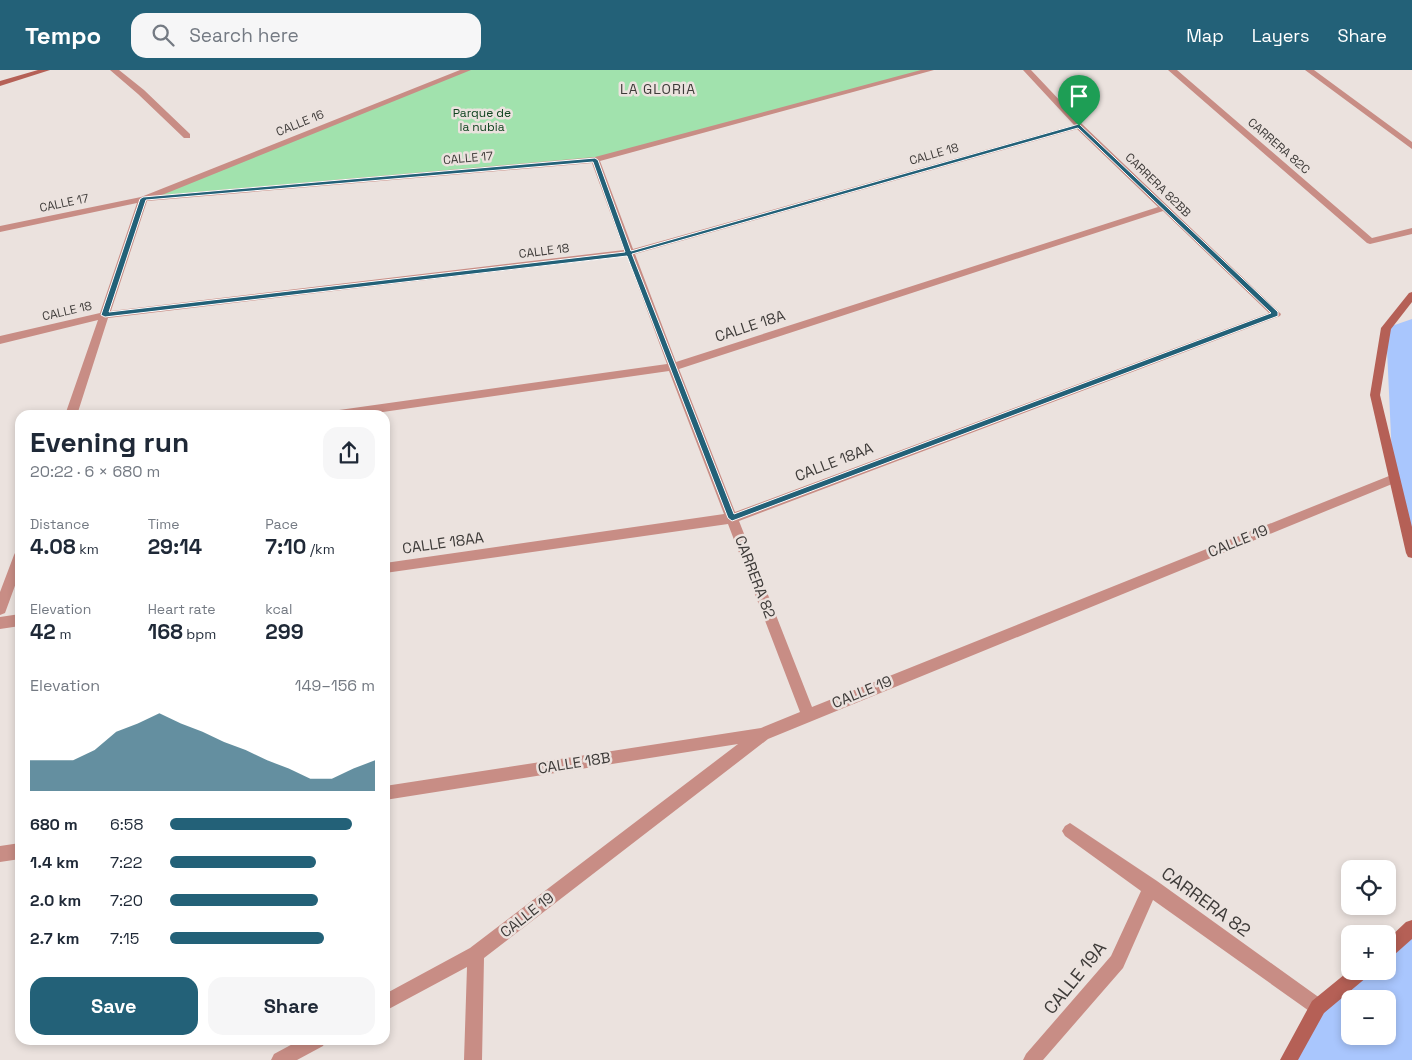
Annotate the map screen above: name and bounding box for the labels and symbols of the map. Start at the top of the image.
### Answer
pin [1058,75,1100,126]
district label: LA GLORIA [620,80,696,98]
park label: Parque de la nubia [453,105,511,135]
street label: CALLE 16 [274,106,326,140]
street label: CARRERA 82C [1244,115,1314,178]
street label: CALLE 18 [907,139,961,169]
street label: CALLE 17 [442,148,494,168]
street label: CARRERA 82BB [1122,149,1194,221]
street label: CALLE 17 [38,190,90,216]
street label: CALLE 18 [518,240,570,262]
street label: CALLE 18 [41,298,93,324]
street label: CALLE 18A [712,305,788,346]
street label: CALLE 18AA [792,438,876,485]
street label: CALLE 19 [1205,520,1271,561]
street label: CALLE 18AA [401,527,485,558]
street label: CARRERA 82 [731,533,780,621]
street label: CALLE 19 [829,671,895,712]
street label: CALLE 18B [536,747,612,778]
street label: CARRERA 82 [1157,861,1255,942]
street label: CALLE 19 [496,888,557,942]
street label: CALLE 19A [1038,937,1111,1019]

